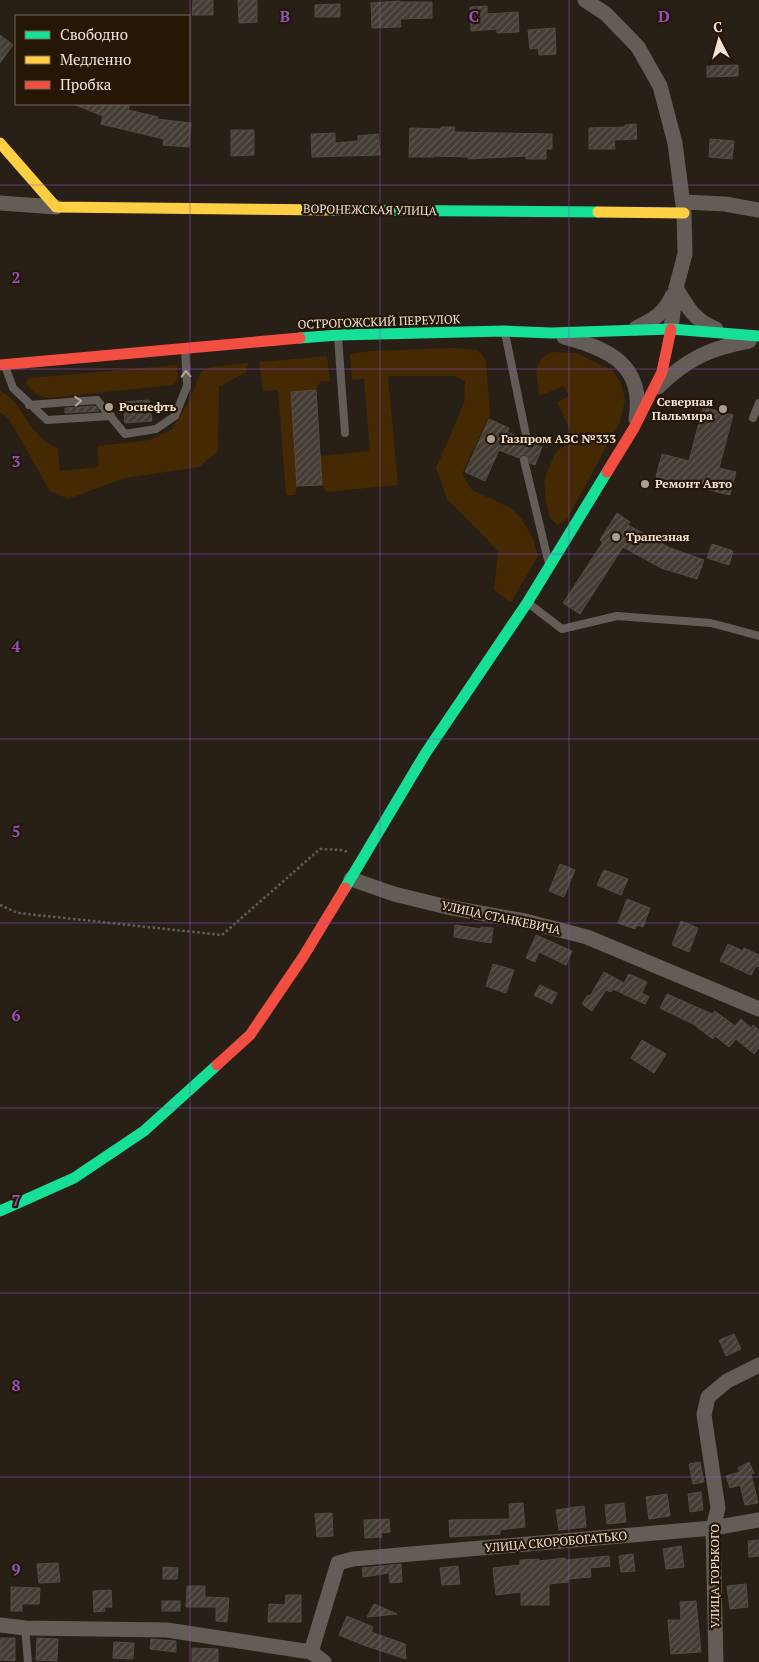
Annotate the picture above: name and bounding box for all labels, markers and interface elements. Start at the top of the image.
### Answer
text: B [280,5,290,27]
text: C [469,5,479,27]
text: D [658,5,670,27]
legend [15,15,190,105]
north arrow [694,15,744,65]
text: С [712,17,723,36]
text: Свободно [60,24,128,44]
text: Медленно [60,49,131,69]
text: Пробка [60,74,112,94]
street label: ВОРОНЕЖСКАЯ УЛИЦА [303,201,438,218]
text: 2 [11,266,21,288]
street label: ОСТРОГОЖСКИЙ ПЕРЕУЛОК [297,311,461,332]
one-way arrow [181,369,192,377]
place label: Северная Пальмира [652,394,713,423]
one-way arrow [74,396,82,407]
place label: Роснефть [119,399,177,414]
marker: Роснефть [103,401,115,413]
marker: Северная Пальмира [717,403,729,415]
place label: Газпром АЗС №333 [501,431,616,446]
marker: Газпром АЗС №333 [485,433,497,445]
text: 3 [11,450,21,472]
place label: Ремонт Авто [655,476,732,491]
marker: Ремонт Авто [639,478,651,490]
place label: Трапезная [626,529,690,544]
marker: Трапезная [610,531,622,543]
text: 4 [11,635,21,657]
text: 5 [11,820,21,842]
street label: УЛИЦА СТАНКЕВИЧА [440,898,563,938]
text: 6 [11,1004,21,1026]
text: 7 [11,1189,21,1211]
text: 8 [11,1374,21,1396]
street label: УЛИЦА ГОРЬКОГО [707,1524,722,1628]
street label: УЛИЦА СКОРОБОГАТЬКО [484,1528,628,1555]
text: 9 [11,1558,21,1580]

